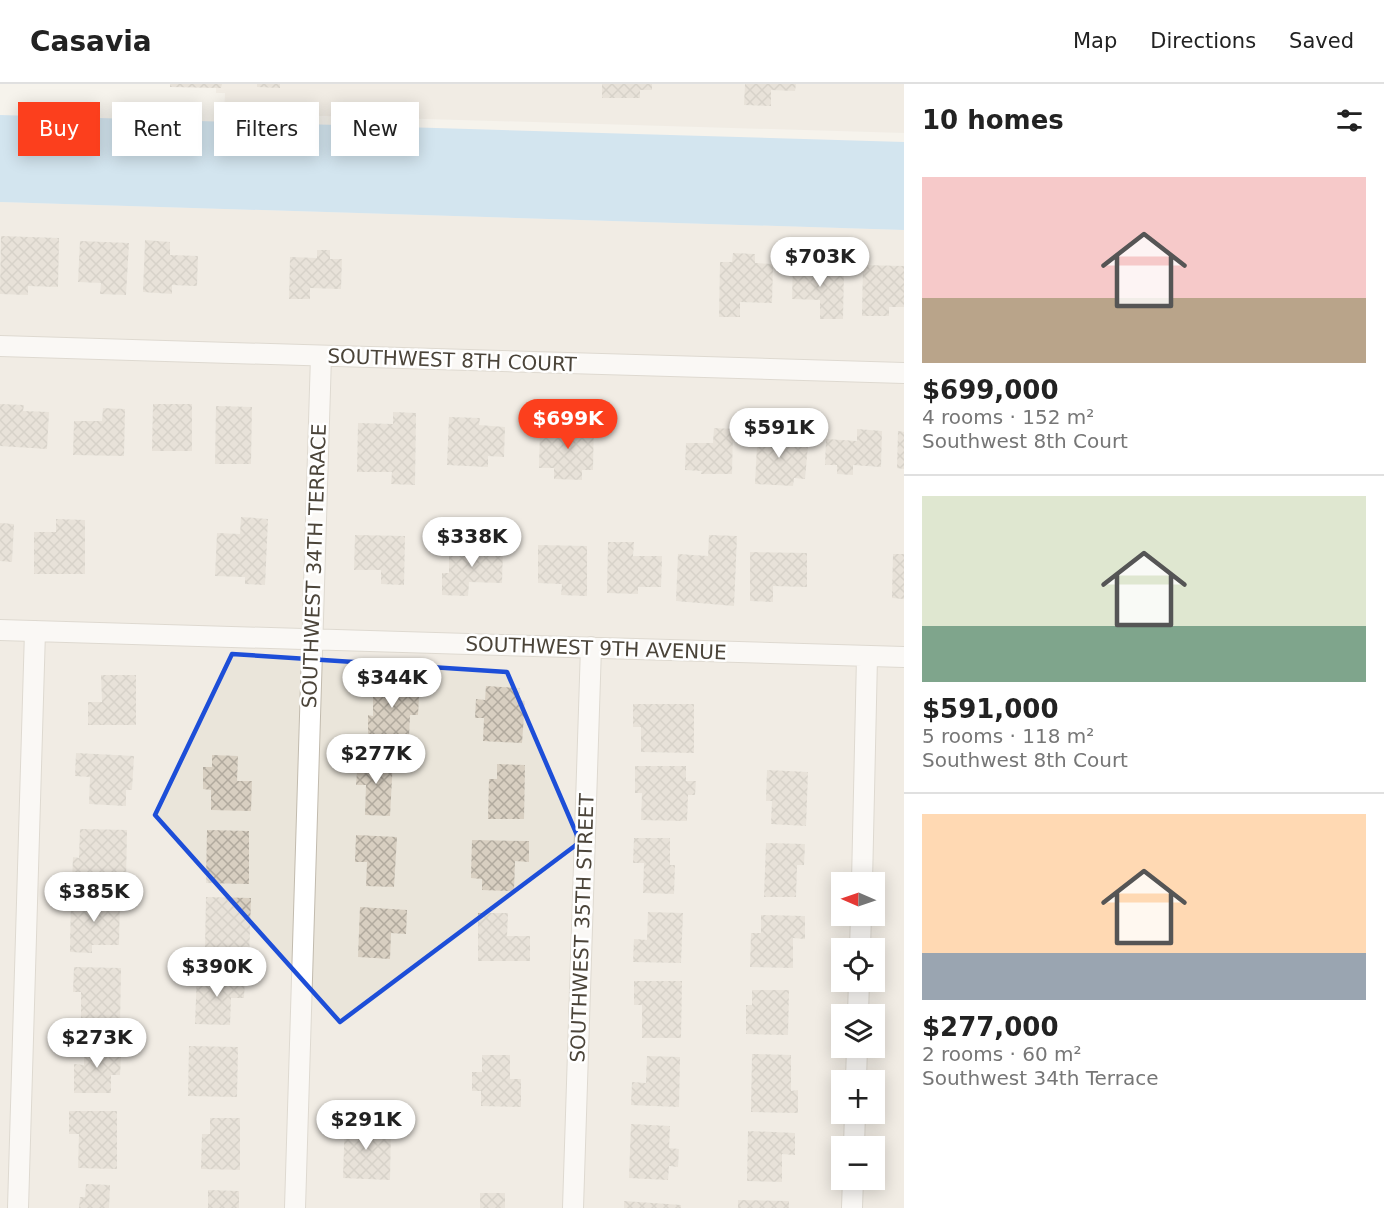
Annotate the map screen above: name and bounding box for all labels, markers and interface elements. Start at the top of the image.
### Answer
text: Casavia [30,25,152,58]
text: Map [1073,29,1117,53]
text: Directions [1150,29,1256,53]
text: Saved [1289,29,1354,53]
chip: Buy [18,102,100,156]
chip: Rent [112,102,202,156]
chip: Filters [214,102,319,156]
chip: New [331,102,419,156]
icon: filters [1333,104,1366,137]
text: 10 homes [922,105,1064,135]
icon: home [1090,216,1198,324]
pin: $703K [778,237,862,288]
text: $703K [784,244,856,268]
street label: SOUTHWEST 8TH COURT [327,344,578,376]
text: $699,000 [922,375,1059,405]
pin: $699K [526,399,610,450]
text: 4 rooms · 152 m² [922,405,1094,429]
text: $699K [532,406,604,430]
pin: $591K [737,408,821,459]
text: $591K [743,415,815,439]
street label: SOUTHWEST 34TH TERRACE [297,423,331,709]
text: Southwest 8th Court [922,429,1128,453]
pin: $338K [430,517,514,568]
text: $338K [436,524,508,548]
icon: home [1090,535,1198,643]
street label: SOUTHWEST 9TH AVENUE [465,631,727,665]
pin: $344K [350,658,434,709]
text: $344K [356,665,428,689]
text: $591,000 [922,694,1059,724]
text: 5 rooms · 118 m² [922,724,1094,748]
pin: $277K [334,734,418,785]
text: $277K [340,741,412,765]
text: Southwest 8th Court [922,748,1128,772]
street label: SOUTHWEST 35TH STREET [565,792,599,1063]
icon: home [1090,853,1198,961]
pin: $385K [52,872,136,923]
north arrow [831,872,885,926]
map controls [831,872,885,1190]
text: $385K [58,879,130,903]
button: locate [831,938,885,992]
pin: $390K [175,947,259,998]
text: $390K [181,954,253,978]
button: layers [831,1004,885,1058]
text: $277,000 [922,1012,1059,1042]
pin: $273K [55,1018,139,1069]
text: $273K [61,1025,133,1049]
text: 2 rooms · 60 m² [922,1042,1082,1066]
text: Southwest 34th Terrace [922,1066,1159,1090]
button: + [831,1070,885,1124]
pin: $291K [324,1100,408,1151]
text: $291K [330,1107,402,1131]
button: − [831,1136,885,1190]

